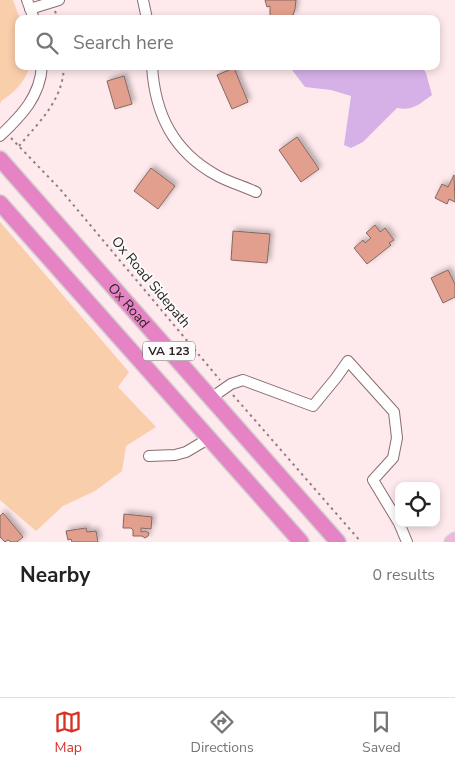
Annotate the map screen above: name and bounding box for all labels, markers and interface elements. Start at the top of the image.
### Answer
search box [15,15,440,70]
icon: search [33,29,61,57]
text: Search here [73,30,174,56]
street label: Ox Road Sidepath [108,233,194,331]
street label: Ox Road [106,279,154,331]
road number: VA 123 [143,342,195,361]
map controls [395,482,440,527]
button: locate [395,482,440,527]
text: Nearby [20,561,90,589]
text: 0 results [373,564,435,586]
tab: Map [54,708,82,757]
tab: Directions [191,708,254,757]
tab: Saved [362,708,401,757]

